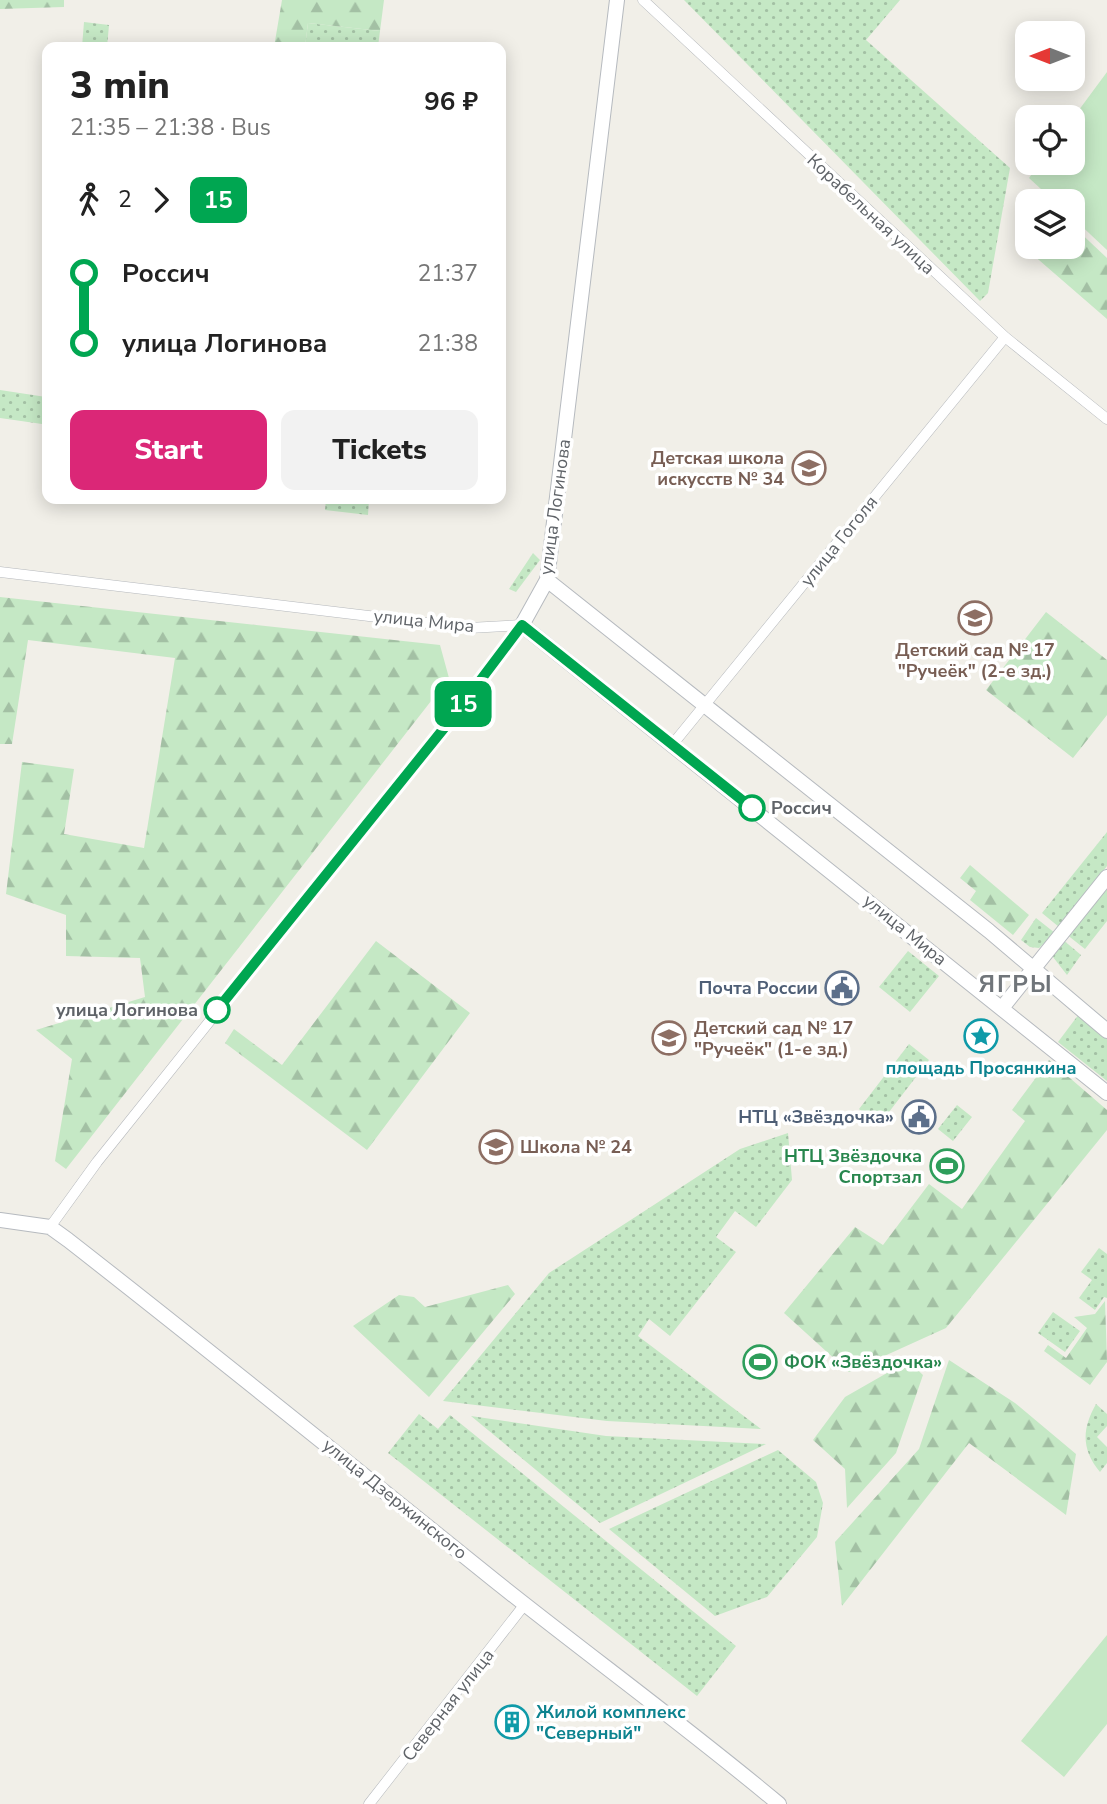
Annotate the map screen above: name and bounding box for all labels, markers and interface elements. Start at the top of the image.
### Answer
north arrow [1015,21,1085,91]
map controls [1015,21,1085,259]
text: 3 min [70,60,170,111]
text: 96 ₽ [424,84,478,119]
button: locate [1015,105,1085,175]
text: 21:35 – 21:38 · Bus [70,112,271,143]
street label: Корабельная улица [802,148,940,280]
icon: walk [70,181,108,219]
icon: forward [142,181,180,219]
text: 2 [118,184,132,215]
text: 15 [204,184,233,216]
button: layers [1015,189,1085,259]
text: Россич [122,256,210,291]
text: 21:37 [418,258,478,289]
text: улица Логинова [122,326,327,361]
text: 21:38 [418,328,478,359]
button: Start [70,410,267,490]
button: Tickets [281,410,478,490]
street label: улица Логинова [534,437,576,577]
place label: Детская школа искусств № 34 [651,446,784,491]
school or university icon: Детская школа искусств № 34 [790,449,828,487]
street label: улица Гоголя [795,491,883,591]
school or university icon: Детский сад № 17 "Ручеёк" (2-е зд.) [956,599,994,637]
street label: улица Мира [372,604,476,638]
place label: Детский сад № 17 "Ручеёк" (2-е зд.) [895,638,1055,683]
line badge: 15 [432,681,494,727]
text: 15 [449,688,477,720]
marker: Россич [739,795,765,821]
place label: Россич [771,796,832,820]
street label: улица Мира [858,889,952,971]
district label: ЯГРЫ [978,968,1054,1000]
public building icon: Почта России [823,969,861,1007]
place label: Почта России [698,976,818,1000]
marker: улица Логинова [204,997,230,1023]
place label: улица Логинова [56,998,198,1022]
place label: Детский сад № 17 "Ручеёк" (1-е зд.) [694,1016,853,1061]
place icon: площадь Просянкина [962,1017,1000,1055]
school or university icon: Детский сад № 17 "Ручеёк" (1-е зд.) [650,1019,688,1057]
place label: площадь Просянкина [885,1056,1077,1080]
public building icon: НТЦ «Звёздочка» [900,1098,938,1136]
place label: НТЦ «Звёздочка» [738,1105,894,1129]
school or university icon: Школа № 24 [477,1128,515,1166]
place label: Школа № 24 [520,1135,632,1159]
place label: НТЦ Звёздочка Спортзал [784,1144,922,1189]
sports icon: НТЦ Звёздочка Спортзал [928,1147,966,1185]
sports icon: ФОК «Звёздочка» [741,1343,779,1381]
place label: ФОК «Звёздочка» [784,1350,942,1374]
street label: улица Дзержинского [318,1433,472,1565]
street label: Северная улица [396,1644,500,1766]
place label: Жилой комплекс "Северный" [536,1700,686,1745]
building icon: Жилой комплекс "Северный" [493,1703,531,1741]

